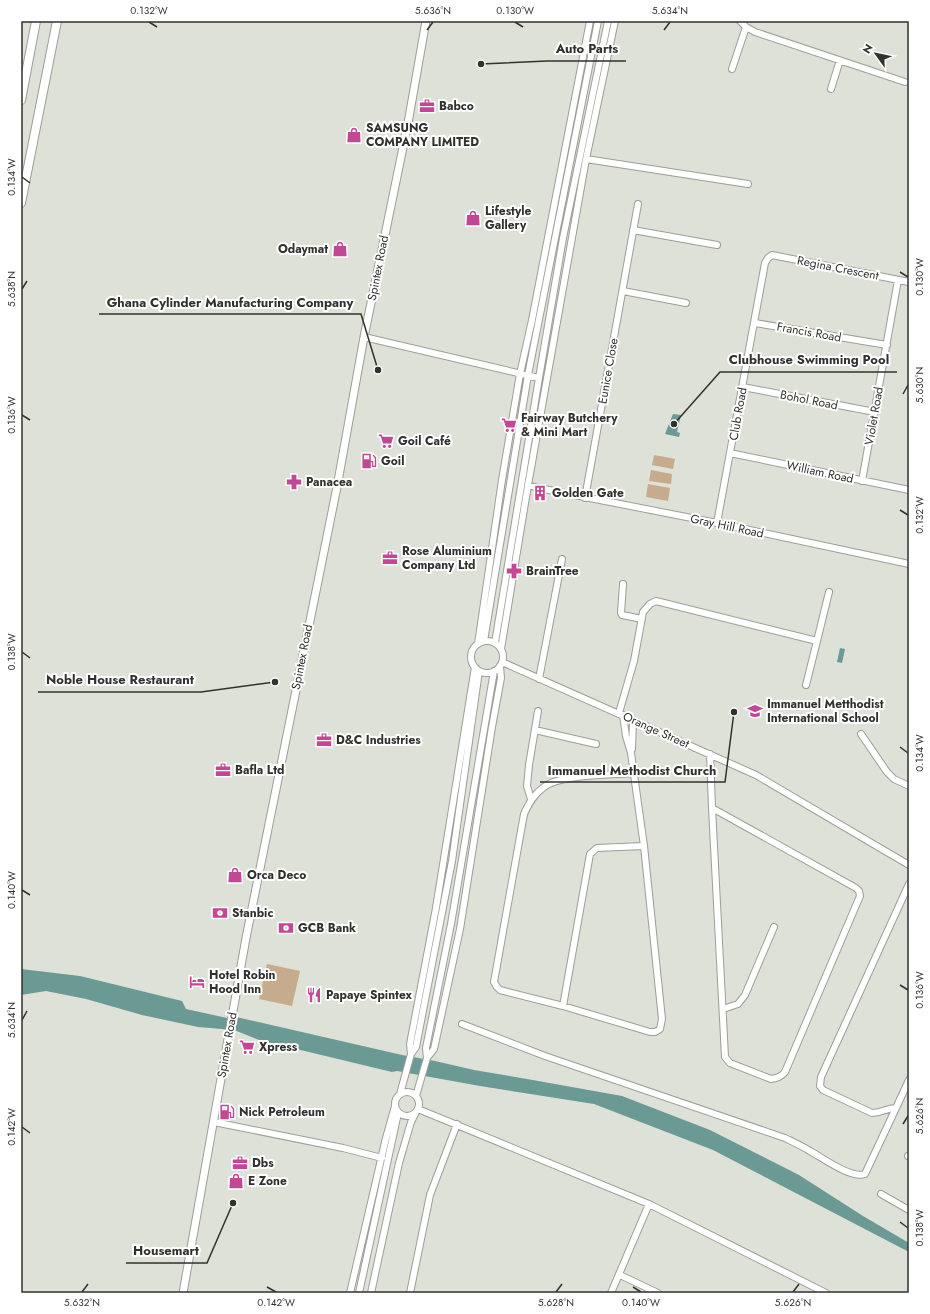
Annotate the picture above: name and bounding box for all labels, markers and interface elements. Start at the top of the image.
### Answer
text: 0.132°W [130,3,168,18]
text: 5.636°N [415,3,451,18]
text: 0.130°W [496,3,534,18]
text: 5.634°N [652,3,688,18]
north arrow [856,34,896,74]
callout: Auto Parts [547,36,626,61]
text: Auto Parts [555,39,618,58]
text: N [859,41,877,57]
office icon: Babco [418,97,436,115]
place label: Babco [439,97,474,115]
place label: SAMSUNG COMPANY LIMITED [366,119,479,151]
shop icon: SAMSUNG COMPANY LIMITED [345,126,363,144]
text: 0.134°W [4,158,19,196]
place label: Lifestyle Gallery [485,202,531,234]
shop icon: Lifestyle Gallery [464,209,482,227]
street label: Spintex Road [363,234,393,302]
place label: Odaymat [278,240,328,258]
shop icon: Odaymat [331,240,349,258]
street label: Regina Crescent [796,251,880,285]
text: 0.130°W [912,258,927,296]
text: 5.638°N [4,271,19,307]
callout: Ghana Cylinder Manufacturing Company [99,289,361,314]
text: Ghana Cylinder Manufacturing Company [107,293,353,312]
street label: Francis Road [775,317,843,347]
street label: Eunice Close [593,337,623,405]
callout: Clubhouse Swimming Pool [720,347,897,372]
text: Clubhouse Swimming Pool [729,350,889,369]
text: 5.630°N [912,367,927,403]
street label: Violet Road [860,385,888,447]
street label: Club Road [724,386,752,442]
street label: Bohol Road [779,386,839,414]
text: 0.136°W [4,396,19,434]
place label: Fairway Butchery & Mini Mart [521,409,618,441]
supermarket icon: Fairway Butchery & Mini Mart [500,416,518,434]
supermarket icon: Goil Café [377,432,395,450]
place label: Goil Café [398,432,451,450]
fuel station icon: Goil [360,452,378,470]
place label: Goil [381,452,404,470]
street label: William Road [785,456,855,488]
pharmacy icon: Panacea [285,473,303,491]
place label: Panacea [306,473,352,491]
building icon: Golden Gate [531,484,549,502]
place label: Golden Gate [552,484,624,502]
text: 0.132°W [912,496,927,534]
street label: Gray Hill Road [689,509,765,543]
place label: Rose Aluminium Company Ltd [402,542,492,574]
office icon: Rose Aluminium Company Ltd [381,549,399,567]
pharmacy icon: BrainTree [505,562,523,580]
place label: BrainTree [526,562,579,580]
street label: Spintex Road [287,623,317,691]
text: 0.138°W [4,633,19,671]
callout: Noble House Restaurant [38,667,201,692]
text: Noble House Restaurant [46,670,195,689]
place label: Immanuel Metthodist International School [767,695,884,727]
school or university icon: Immanuel Metthodist International School [746,702,764,720]
street label: Orange Street [620,707,692,753]
office icon: D&C Industries [315,731,333,749]
place label: D&C Industries [336,731,421,749]
text: 0.134°W [912,734,927,772]
callout: Immanuel Methodist Church [540,757,725,782]
office icon: Bafla Ltd [214,761,232,779]
place label: Bafla Ltd [235,761,284,779]
text: Immanuel Methodist Church [547,761,717,780]
shop icon: Orca Deco [226,866,244,884]
place label: Orca Deco [247,866,306,884]
text: 0.140°W [4,871,19,909]
bank icon: Stanbic [211,904,229,922]
place label: Stanbic [232,904,273,922]
bank icon: GCB Bank [277,919,295,937]
place label: GCB Bank [298,919,356,937]
place label: Hotel Robin Hood Inn [209,966,276,998]
text: 0.136°W [912,971,927,1009]
hotel icon: Hotel Robin Hood Inn [188,973,206,991]
restaurant icon: Papaye Spintex [305,986,323,1004]
place label: Papaye Spintex [326,986,413,1004]
text: 5.634°N [4,1002,19,1038]
street label: Spintex Road [212,1011,242,1079]
supermarket icon: Xpress [238,1038,256,1056]
place label: Xpress [259,1038,298,1056]
text: 5.626°N [912,1098,927,1134]
fuel station icon: Nick Petroleum [218,1103,236,1121]
place label: Nick Petroleum [239,1103,325,1121]
text: 0.142°W [4,1108,19,1146]
office icon: Dbs [231,1154,249,1172]
place label: Dbs [252,1154,274,1172]
shop icon: E Zone [227,1172,245,1190]
place label: E Zone [248,1172,287,1190]
text: 0.138°W [912,1209,927,1247]
callout: Housemart [126,1238,207,1263]
text: Housemart [133,1241,200,1260]
text: 5.632°N [64,1295,100,1310]
text: 0.142°W [257,1295,295,1310]
text: 5.628°N [538,1295,574,1310]
text: 0.140°W [622,1295,660,1310]
text: 5.626°N [775,1295,811,1310]

